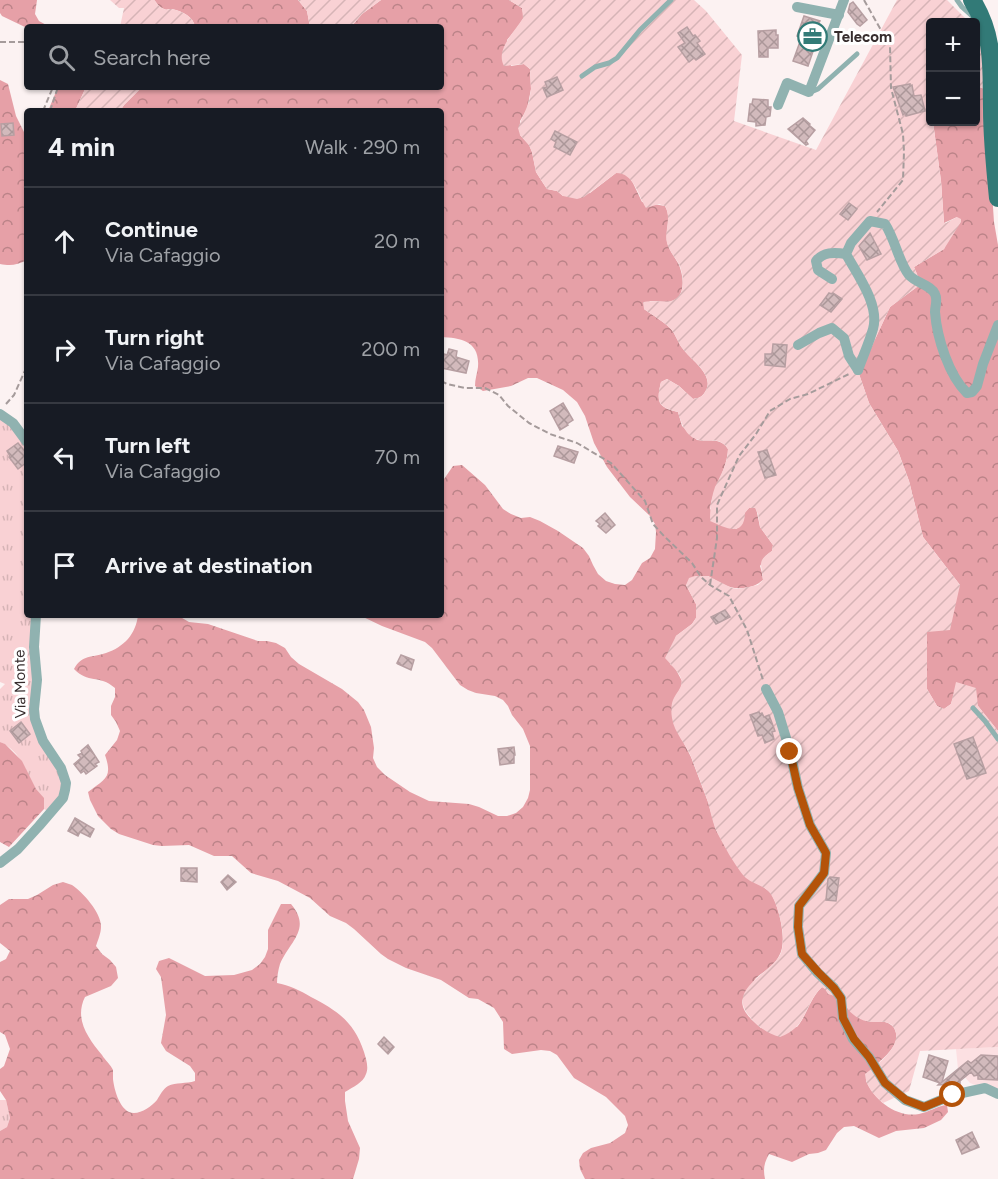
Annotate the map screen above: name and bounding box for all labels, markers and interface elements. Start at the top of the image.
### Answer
map controls [926,18,980,126]
button: + [926,18,980,72]
office icon: Telecom [797,21,829,53]
search box [24,24,444,90]
place label: Telecom [834,28,892,46]
icon: search [45,41,78,74]
text: Search here [93,44,211,71]
button: − [926,72,980,126]
text: 4 min [48,131,115,163]
text: Walk · 290 m [305,135,420,159]
text: Continue [105,216,198,243]
icon: ahead [48,225,81,258]
text: 20 m [374,229,420,253]
text: Via Cafaggio [105,243,221,267]
text: Turn right [105,324,204,351]
icon: right [48,333,81,366]
text: 200 m [361,337,420,361]
text: Via Cafaggio [105,351,221,375]
text: Turn left [105,432,191,459]
icon: left [48,441,81,474]
text: 70 m [374,445,420,469]
text: Via Cafaggio [105,459,221,483]
icon: arrive [48,549,81,582]
text: Arrive at destination [105,552,313,579]
street label: Via Monte [10,649,30,719]
route end [776,738,802,764]
route start [939,1081,965,1107]

